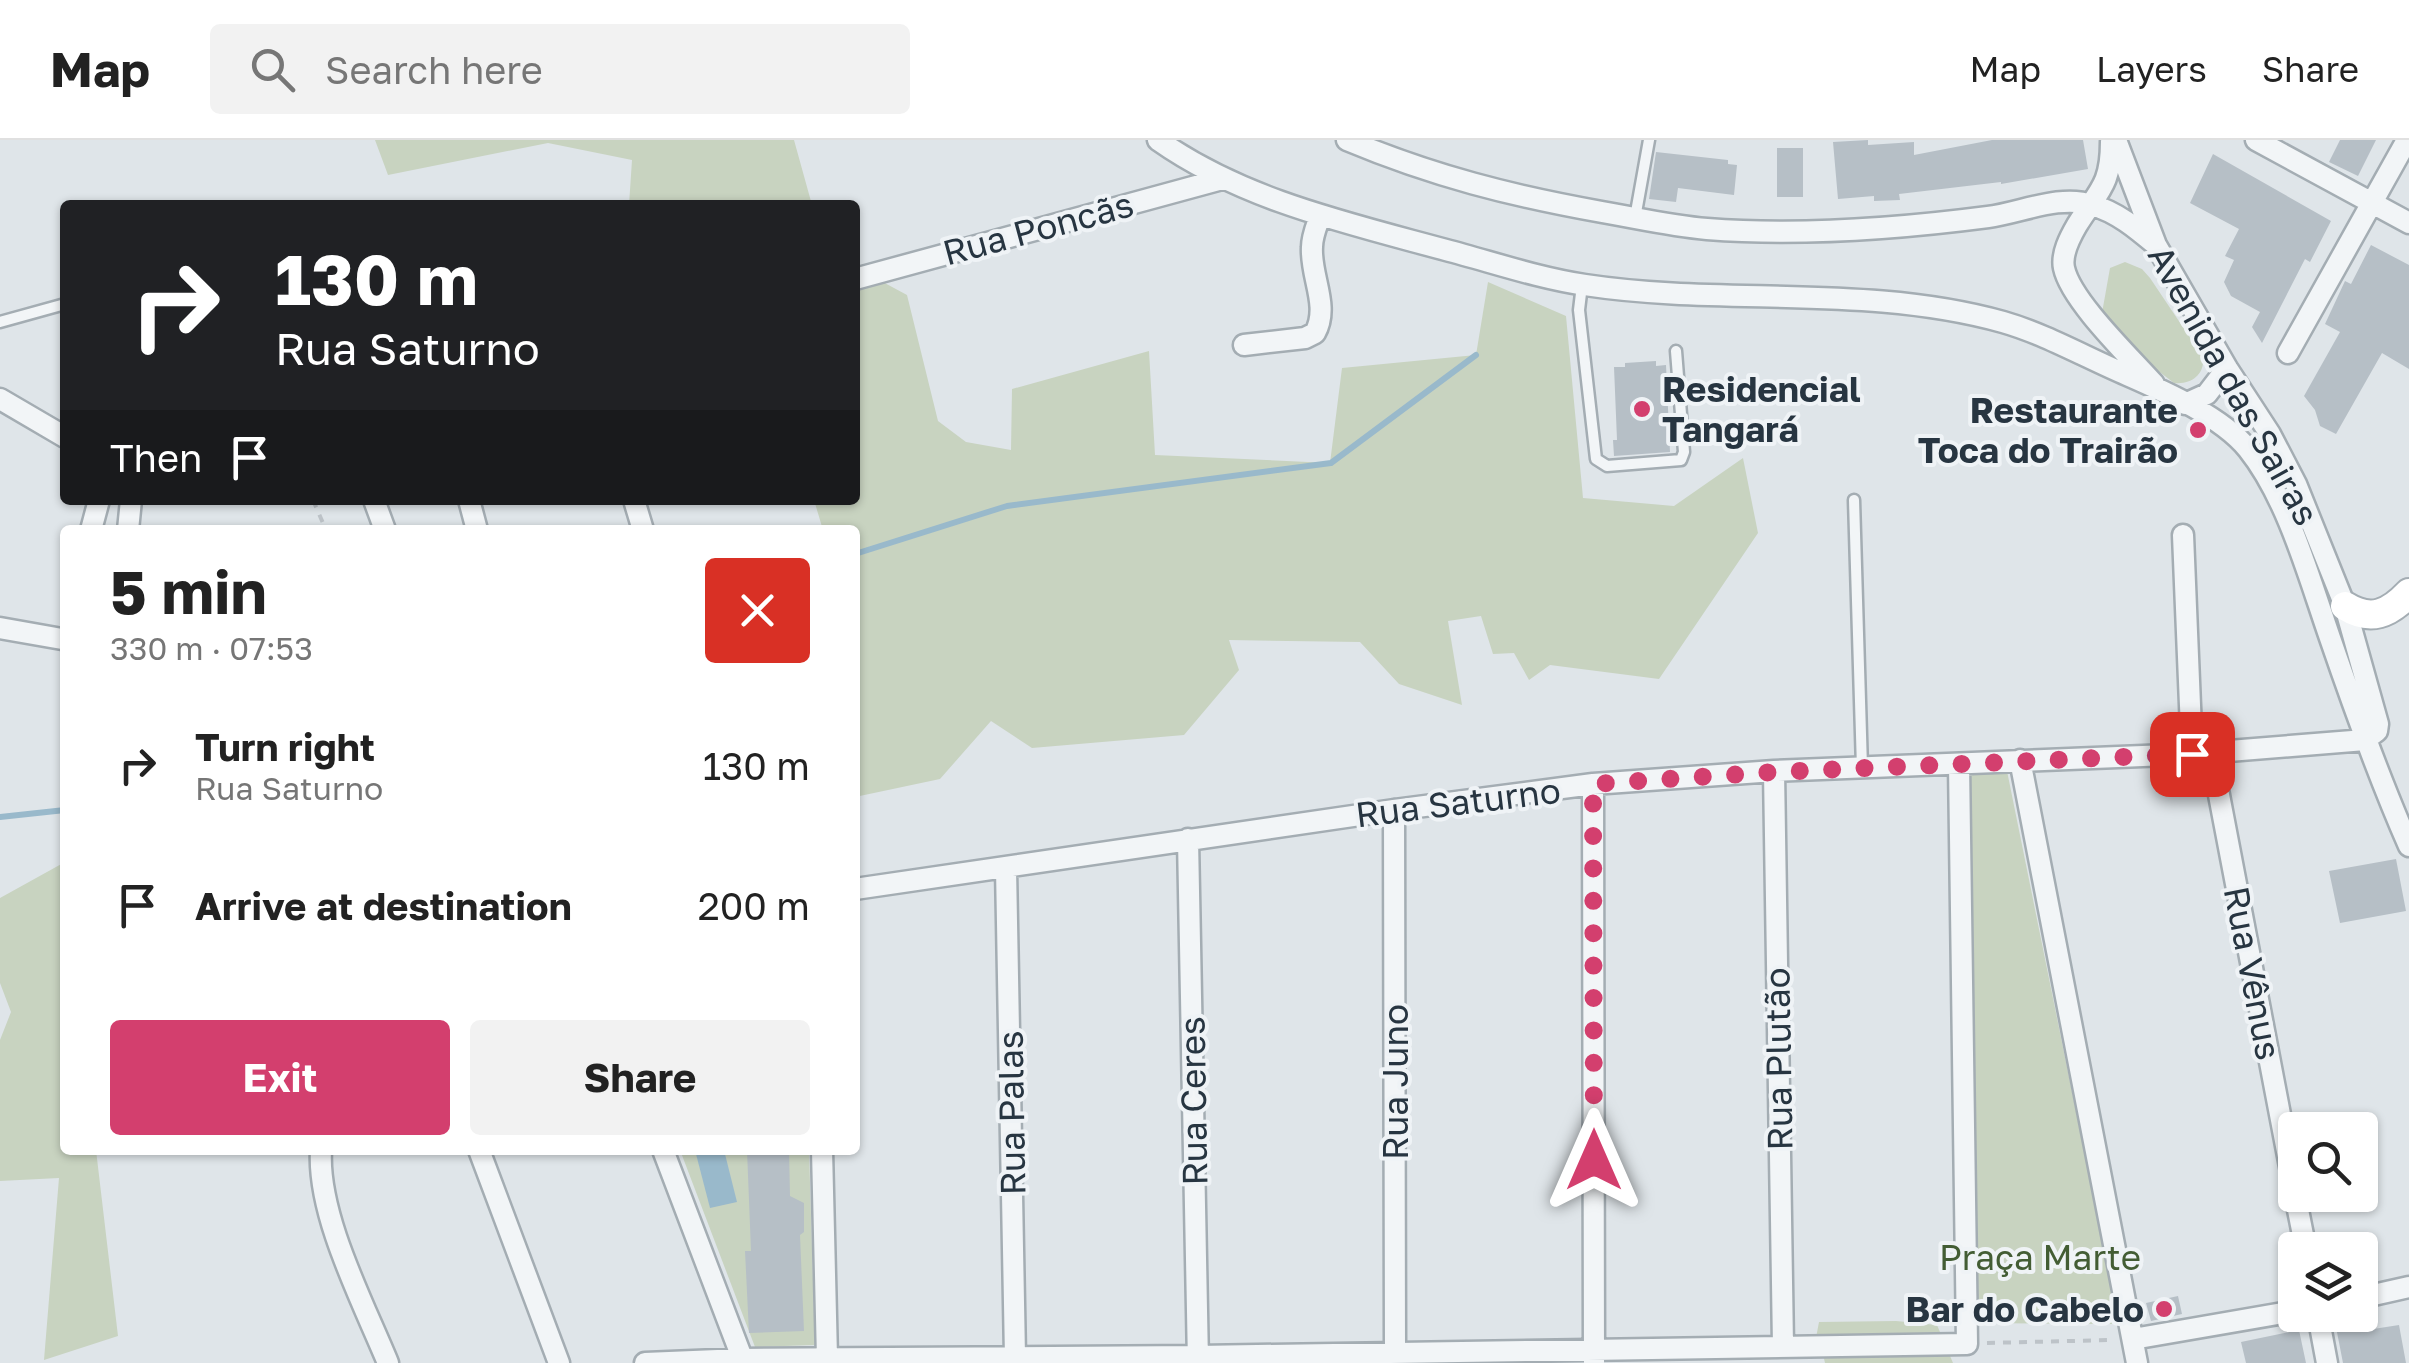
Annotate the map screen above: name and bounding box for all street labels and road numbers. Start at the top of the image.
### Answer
street label: Rua Poncãs [938,182,1138,274]
street label: Avenida das Sairas [2140,238,2328,532]
street label: Rua Saturno [1353,769,1563,835]
street label: Rua Vênus [2216,883,2290,1063]
street label: Rua Plutão [1755,967,1801,1151]
street label: Rua Juno [1374,1004,1416,1160]
street label: Rua Ceres [1171,1016,1215,1186]
street label: Rua Palas [989,1030,1033,1196]

